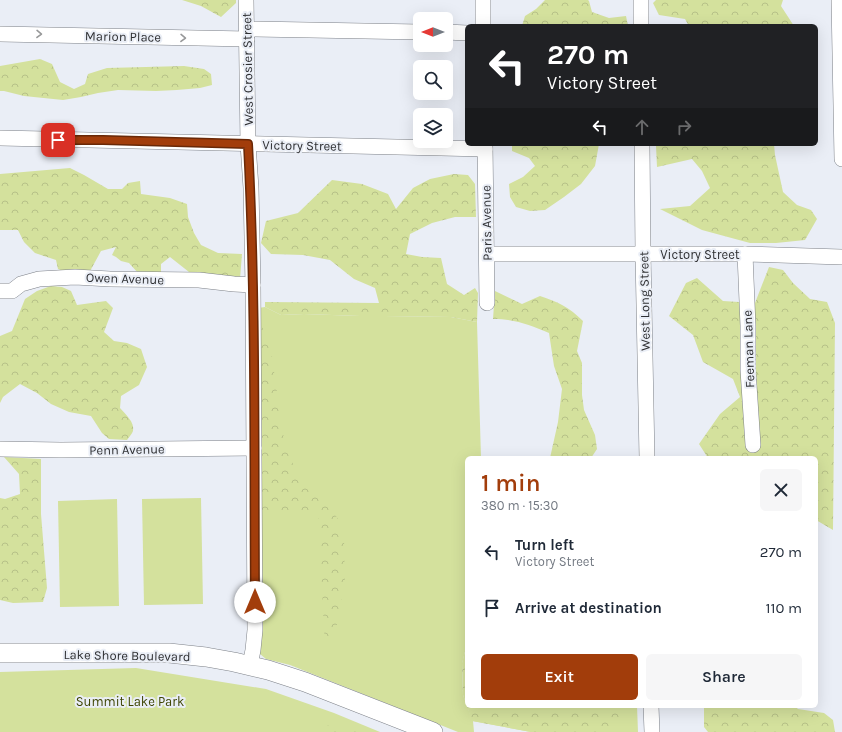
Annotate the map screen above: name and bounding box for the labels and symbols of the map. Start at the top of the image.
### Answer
street label: West Crosier Street [239,12,256,126]
north arrow [413,12,453,52]
street label: Marion Place [85,28,162,45]
one-way arrow [36,30,42,39]
one-way arrow [180,33,186,42]
pin [41,123,75,157]
street label: Victory Street [262,137,342,154]
street label: Paris Avenue [478,185,495,261]
street label: Victory Street [660,247,740,262]
street label: West Long Street [636,251,653,351]
street label: Owen Avenue [86,270,165,287]
street label: Feeman Lane [740,310,757,388]
street label: Penn Avenue [89,441,165,458]
position arrow [234,581,276,623]
street label: Lake Shore Boulevard [63,647,191,664]
park label: Summit Lake Park [76,694,184,709]

